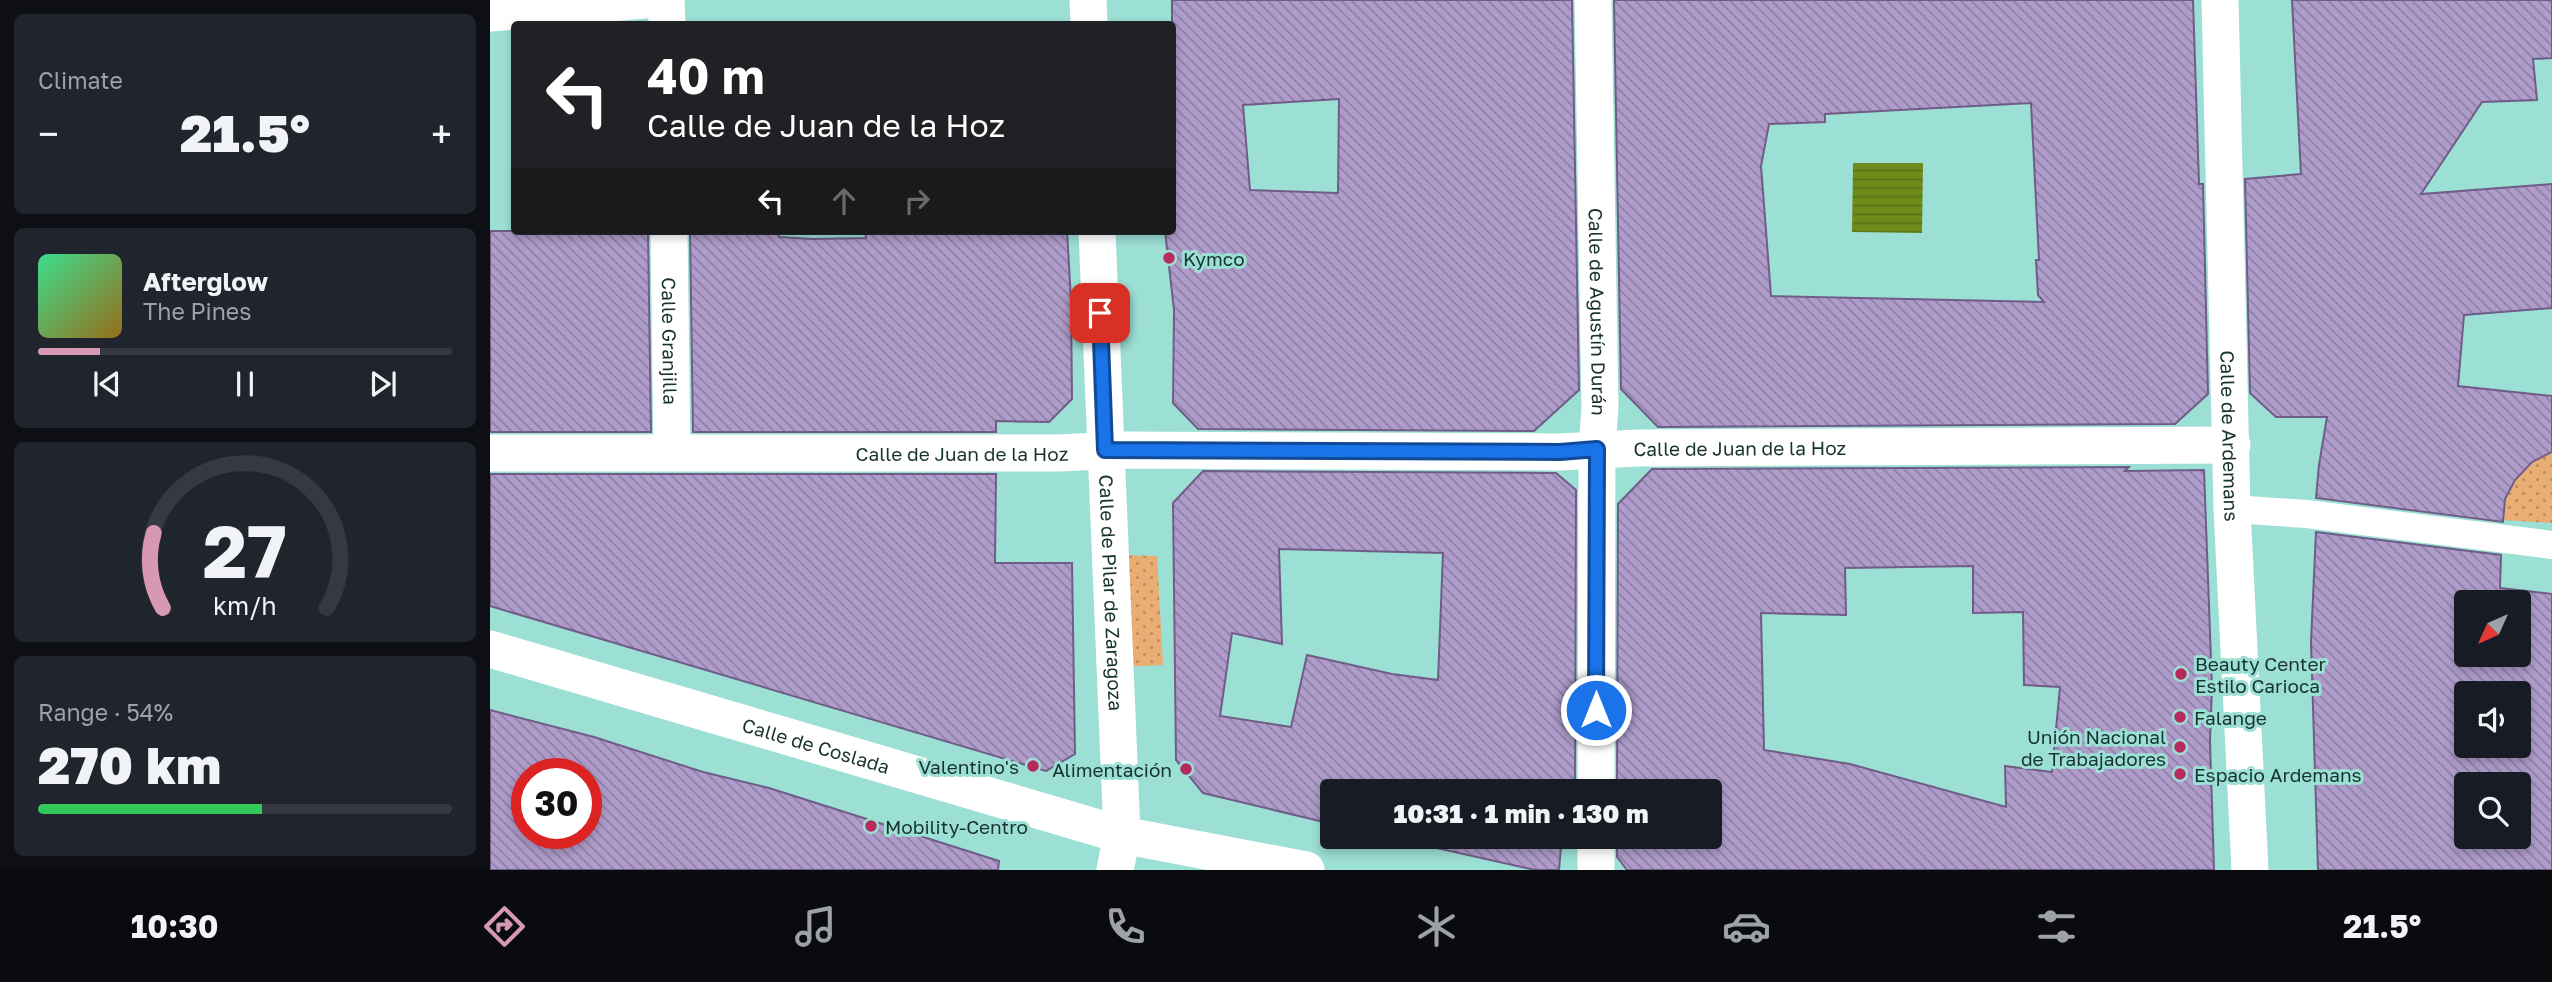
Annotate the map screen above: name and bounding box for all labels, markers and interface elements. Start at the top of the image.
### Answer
text: 40 m [647,46,765,105]
icon: left [532,49,623,140]
text: Climate [38,66,123,94]
text: 21.5° [180,101,310,163]
text: Calle de Juan de la Hoz [647,106,1005,144]
text: − [38,111,59,156]
text: + [431,111,452,156]
icon: left [752,182,790,220]
icon: ahead [825,182,863,220]
icon: right [898,182,936,220]
street label: Calle de Agustín Durán [1585,208,1612,417]
place label: Kymco [1183,247,1245,270]
marker: Kymco [1161,250,1177,266]
text: Afterglow [143,266,268,297]
street label: Calle Granjilla [658,277,683,405]
pin [1070,283,1130,343]
icon: arrive [1081,294,1119,332]
text: The Pines [143,297,251,325]
street label: Calle de Ardemans [2217,350,2244,522]
icon: previous [88,365,126,403]
icon: pause [226,365,264,403]
icon: next [364,365,402,403]
street label: Calle de Juan de la Hoz [1633,435,1846,460]
street label: Calle de Juan de la Hoz [856,441,1069,465]
street label: Calle de Pilar de Zaragoza [1096,474,1128,711]
text: 27 [203,507,287,594]
text: km/h [213,590,277,621]
north arrow [2454,590,2530,667]
map controls [2454,590,2531,849]
place label: Beauty Center Estilo Carioca [2195,652,2326,697]
marker: Beauty Center Estilo Carioca [2173,666,2189,682]
position arrow [1559,673,1633,747]
button: sound [2454,681,2531,758]
text: Range · 54% [38,698,173,726]
place label: Falange [2194,706,2267,729]
marker: Falange [2172,709,2188,725]
street label: Calle de Coslada [740,712,893,778]
place label: Unión Nacional de Trabajadores [2021,725,2166,770]
text: 270 km [38,733,221,795]
marker: Unión Nacional de Trabajadores [2172,739,2188,755]
place label: Valentino's [918,755,1019,778]
speed limit sign: 30 [511,758,602,849]
marker: Valentino's [1025,758,1041,774]
place label: Alimentación [1052,758,1172,781]
marker: Alimentación [1178,761,1194,777]
place label: Espacio Ardemans [2194,763,2362,786]
marker: Espacio Ardemans [2172,766,2188,782]
button: search [2454,772,2531,849]
text: 10:31 · 1 min · 130 m [1393,798,1649,829]
place label: Mobility-Centro [885,815,1028,838]
marker: Mobility-Centro [863,818,879,834]
icon: directions [480,902,529,951]
icon: music [791,902,840,951]
icon: phone [1101,902,1150,951]
icon: climate [1412,902,1461,951]
icon: car [1722,902,1771,951]
icon: filters [2032,902,2081,951]
text: 10:30 [131,907,219,945]
text: 21.5° [2343,907,2421,945]

